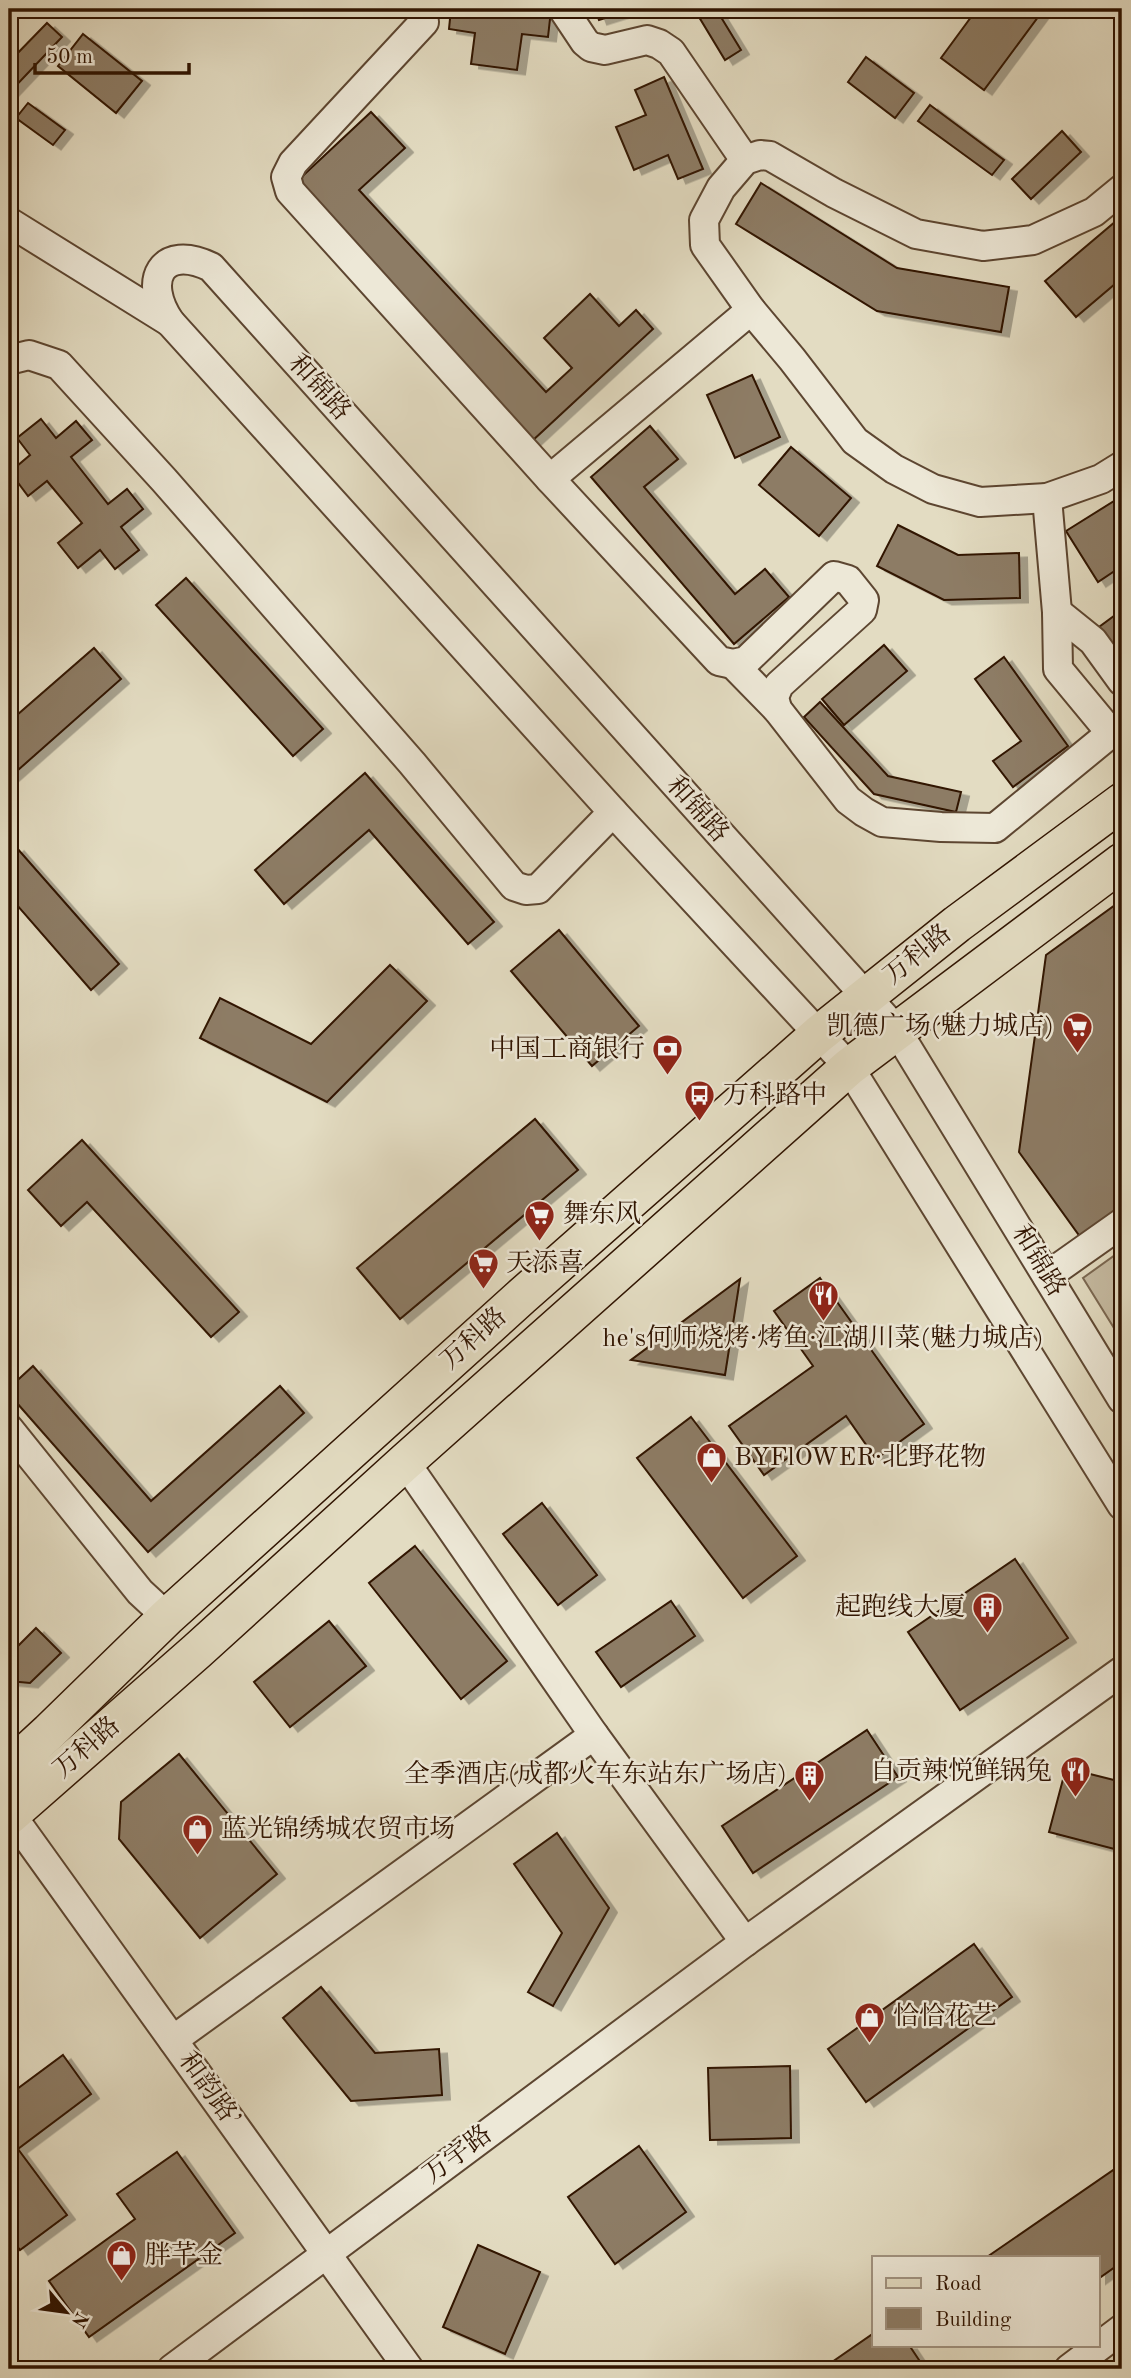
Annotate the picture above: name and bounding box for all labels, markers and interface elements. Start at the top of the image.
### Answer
scale bar [35,32,189,76]
text: 50 m [46,47,93,68]
street label: 和锦路 [283,349,356,426]
street label: 和锦路 [661,771,734,848]
street label: 万科路 [878,919,956,990]
supermarket icon: 凯德广场(魅力城店) [1060,1010,1094,1054]
place label: 凯德广场(魅力城店) [827,1012,1054,1040]
bank icon: 中国工商银行 [651,1033,685,1077]
place label: 中国工商银行 [489,1034,645,1063]
bus stop icon: 万科路中 [683,1079,717,1123]
place label: 万科路中 [723,1081,827,1109]
supermarket icon: 舞东风 [523,1198,557,1242]
place label: 舞东风 [563,1200,641,1228]
street label: 和锦路 [1007,1220,1071,1301]
supermarket icon: 天添喜 [466,1247,500,1291]
place label: 天添喜 [506,1249,584,1277]
restaurant icon: he's何师烧烤·烤鱼·江湖川菜(魅力城店) [806,1279,840,1323]
street label: 万科路 [435,1302,512,1375]
place label: he's何师烧烤·烤鱼·江湖川菜(魅力城店) [602,1324,1044,1352]
shop icon: BYFlOWER·北野花物 [694,1441,728,1485]
place label: BYFlOWER·北野花物 [734,1443,986,1471]
building icon: 起跑线大厦 [971,1591,1005,1635]
place label: 起跑线大厦 [835,1593,965,1621]
street label: 万科路 [48,1711,125,1783]
restaurant icon: 自贡辣悦鲜锅兔 [1058,1755,1092,1799]
place label: 自贡辣悦鲜锅兔 [870,1756,1052,1785]
building icon: 全季酒店(成都火车东站东广场店) [793,1758,827,1802]
place label: 全季酒店(成都火车东站东广场店) [404,1759,787,1788]
shop icon: 蓝光锦绣城农贸市场 [181,1813,215,1857]
place label: 蓝光锦绣城农贸市场 [221,1815,455,1843]
shop icon: 恰恰花艺 [853,2000,887,2044]
place label: 恰恰花艺 [893,2002,997,2030]
street label: 和韵路’ [173,2047,246,2132]
street label: 万宇路 [418,2120,497,2189]
shop icon: 胖芊金 [105,2239,139,2283]
place label: 胖芊金 [145,2241,223,2269]
legend [872,2256,1100,2346]
text: Road [935,2274,982,2295]
north arrow [32,2276,102,2346]
text: N [67,2308,91,2330]
text: Building [935,2310,1012,2331]

